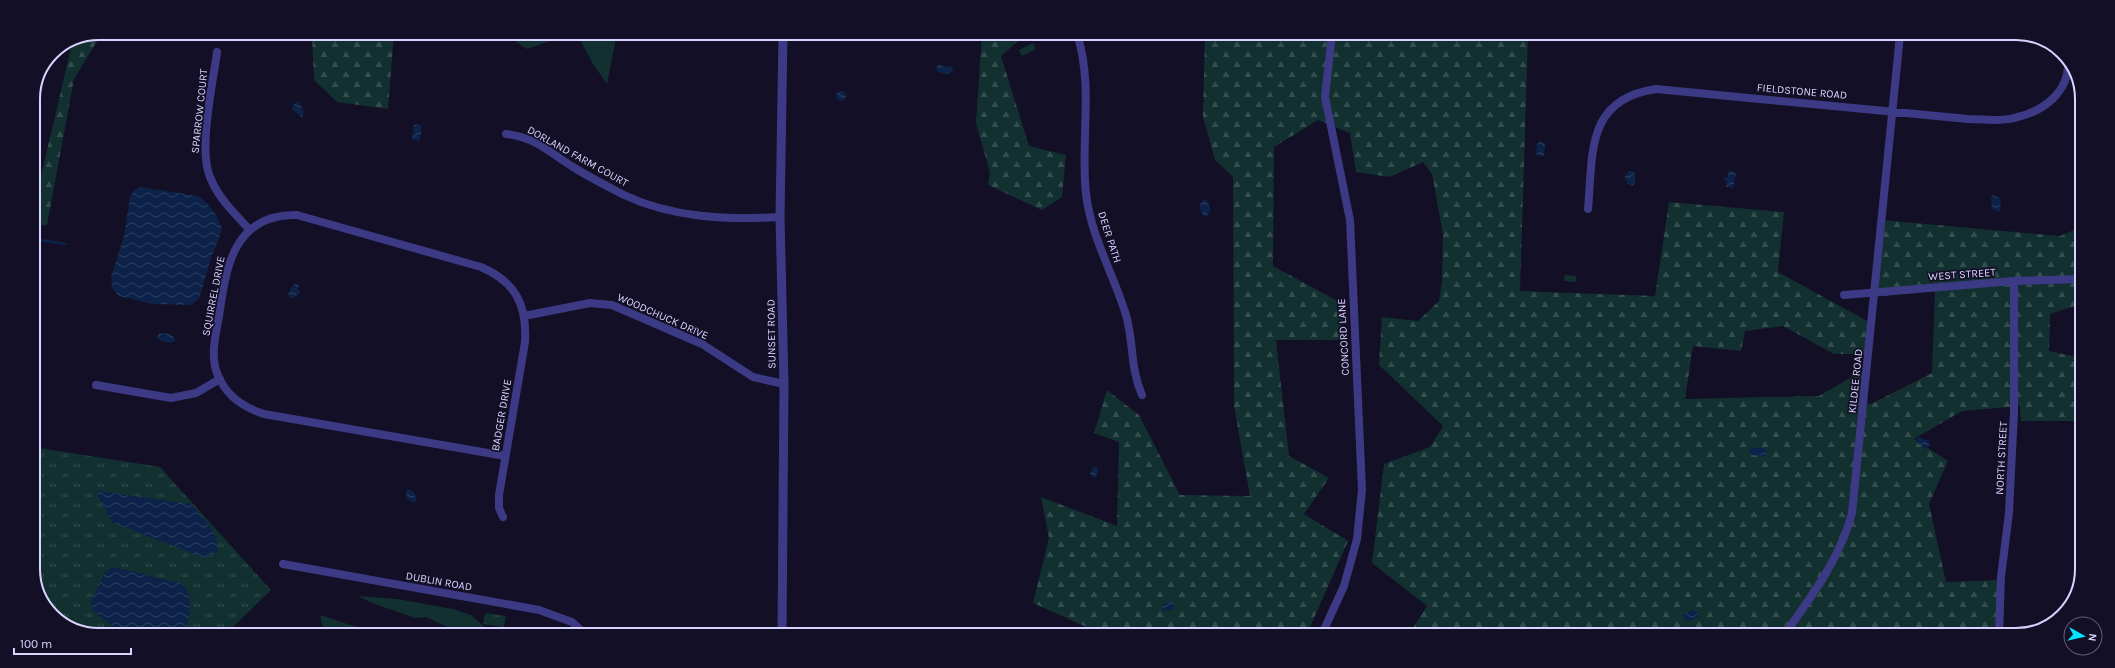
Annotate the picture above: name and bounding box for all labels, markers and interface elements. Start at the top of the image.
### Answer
street label: SPARROW COURT [189,68,210,154]
street label: FIELDSTONE ROAD [1756,81,1848,102]
street label: DORLAND FARM COURT [525,123,631,190]
street label: DEER PATH [1095,210,1124,265]
street label: SQUIRREL DRIVE [199,255,228,337]
street label: WEST STREET [1928,266,1997,283]
street label: WOODCHUCK DRIVE [615,291,710,342]
street label: CONCORD LANE [1335,298,1352,376]
street label: SUNSET ROAD [764,299,779,369]
street label: KILDEE ROAD [1846,348,1865,414]
street label: BADGER DRIVE [489,378,514,452]
street label: NORTH STREET [1993,420,2010,495]
street label: DUBLIN ROAD [405,569,473,594]
north arrow [2063,616,2103,656]
scale bar [14,630,131,656]
text: N [2085,633,2099,642]
text: 100 m [20,637,52,651]

